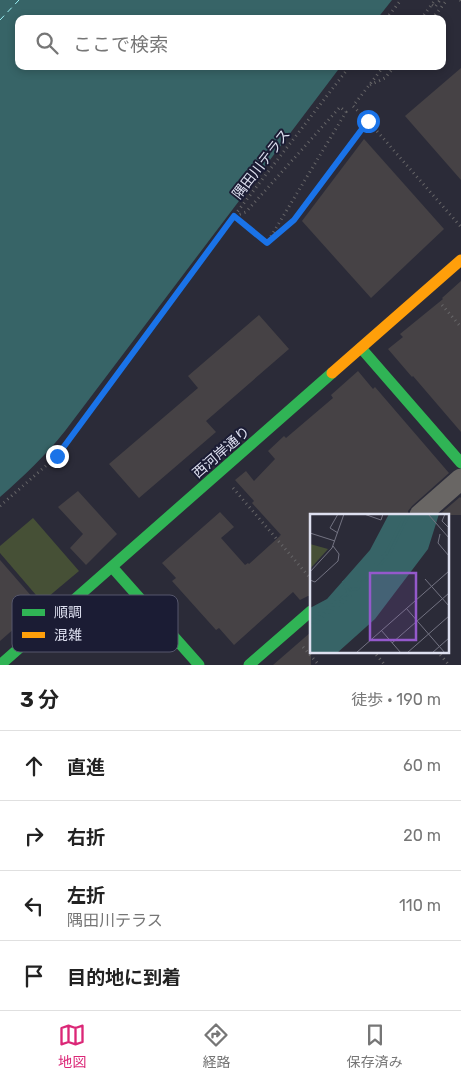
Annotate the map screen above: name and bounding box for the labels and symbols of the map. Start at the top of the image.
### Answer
route start [357,110,380,133]
street label: 隅田川テラス [229,126,294,203]
street label: 西河岸通り [189,423,253,482]
route end [46,445,69,468]
inset map [310,514,448,652]
legend [12,595,178,652]
text: 順調 [54,604,82,621]
text: 混雑 [54,627,82,644]

